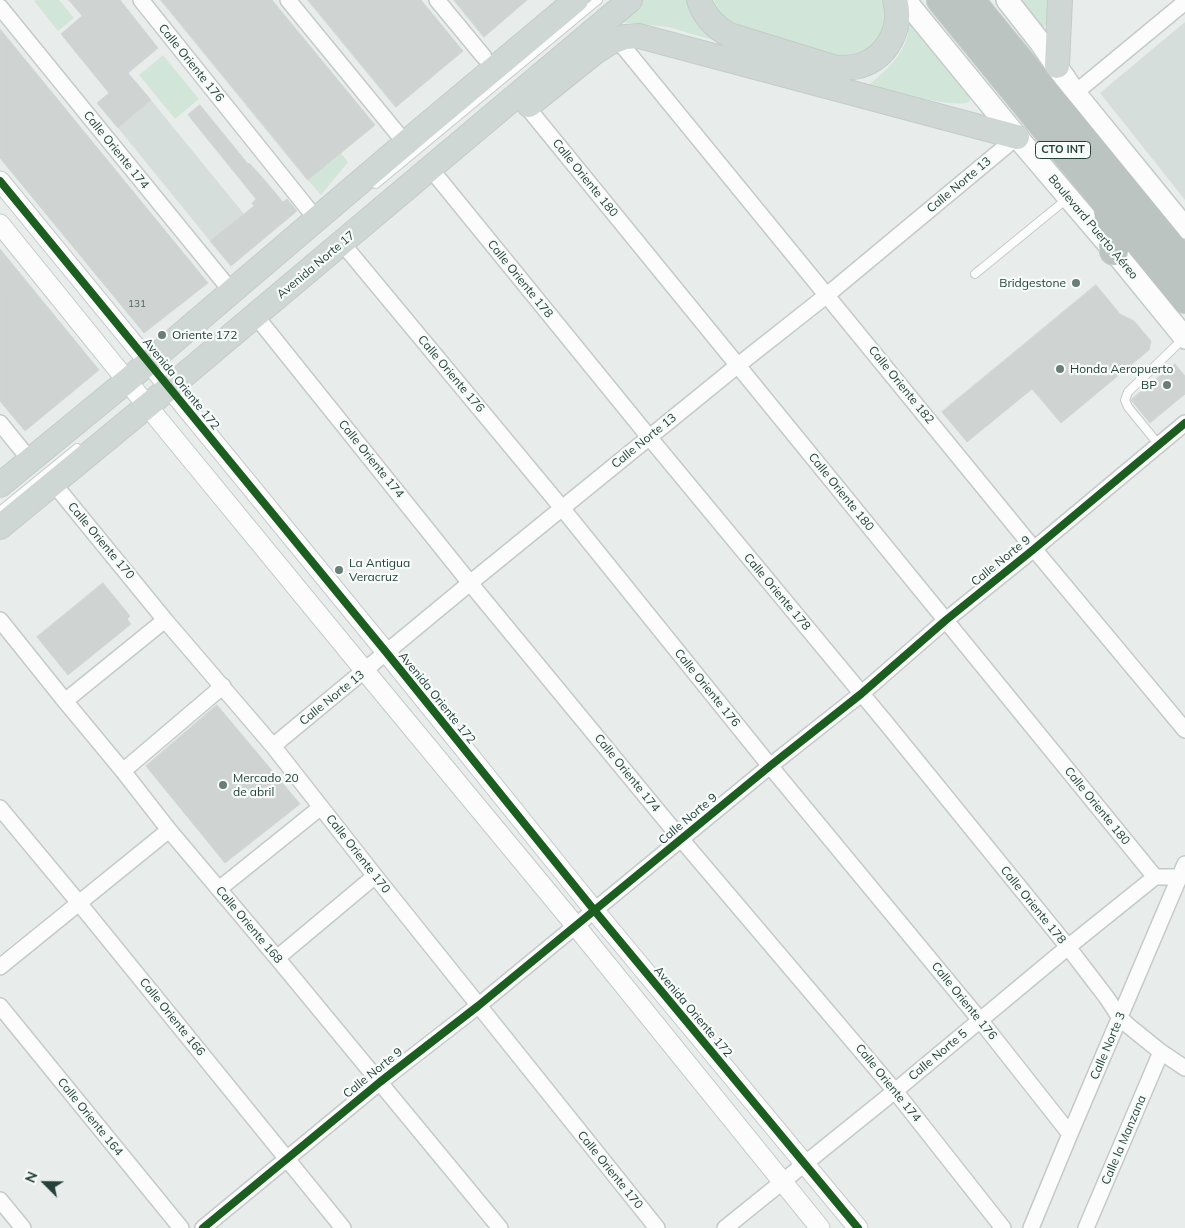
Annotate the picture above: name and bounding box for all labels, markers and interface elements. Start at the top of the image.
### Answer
street label: Calle Oriente 176 [155,21,227,105]
street label: Calle Oriente 174 [80,108,152,192]
street label: Calle Oriente 180 [549,136,621,220]
road number: CTO INT [1036,142,1090,158]
street label: Calle Norte 13 [924,154,994,216]
street label: Boulevard Puerto Aéreo [1045,172,1141,282]
street label: Avenida Norte 17 [274,228,358,302]
street label: Calle Oriente 178 [484,237,556,321]
place label: Bridgestone [999,276,1066,290]
marker: Bridgestone [1070,277,1082,289]
house number: 131 [128,298,146,310]
place label: Oriente 172 [172,328,237,342]
marker: Oriente 172 [156,329,168,341]
street label: Calle Oriente 176 [415,333,487,415]
street label: Avenida Oriente 172 [139,335,223,433]
street label: Calle Oriente 182 [865,343,937,427]
place label: Honda Aeropuerto [1070,362,1173,376]
marker: Honda Aeropuerto [1054,363,1066,375]
place label: BP [1141,378,1157,392]
marker: BP [1161,379,1173,391]
street label: Calle Norte 13 [609,410,679,472]
street label: Calle Oriente 174 [335,417,407,501]
street label: Calle Oriente 180 [805,450,877,534]
street label: Calle Oriente 170 [65,500,137,582]
street label: Calle Norte 9 [968,533,1034,589]
street label: Calle Oriente 178 [741,551,813,633]
place label: La Antigua Veracruz [349,556,410,584]
marker: La Antigua Veracruz [333,564,345,576]
street label: Calle Oriente 176 [671,646,743,730]
street label: Avenida Oriente 172 [395,649,479,747]
street label: Calle Norte 13 [297,667,367,729]
street label: Calle Oriente 174 [591,731,663,815]
street label: Calle Oriente 180 [1061,764,1133,848]
place label: Mercado 20 de abril [233,771,299,799]
marker: Mercado 20 de abril [217,779,229,791]
street label: Calle Norte 9 [656,790,720,848]
street label: Calle Oriente 170 [323,812,393,896]
street label: Calle Oriente 178 [997,863,1069,947]
street label: Calle Oriente 168 [213,884,285,966]
street label: Calle Oriente 176 [928,959,1000,1043]
street label: Avenida Oriente 172 [651,964,735,1060]
street label: Calle Oriente 166 [136,975,208,1059]
street label: Calle Norte 3 [1087,1010,1129,1082]
street label: Calle Norte 5 [906,1026,970,1084]
street label: Calle Oriente 174 [852,1041,924,1125]
street label: Calle Norte 9 [340,1045,406,1101]
street label: Calle Oriente 164 [54,1075,126,1159]
street label: Calle la Manzana [1099,1093,1149,1187]
street label: Calle Oriente 170 [574,1128,646,1212]
north arrow [20,1158,70,1208]
text: N [21,1169,42,1186]

